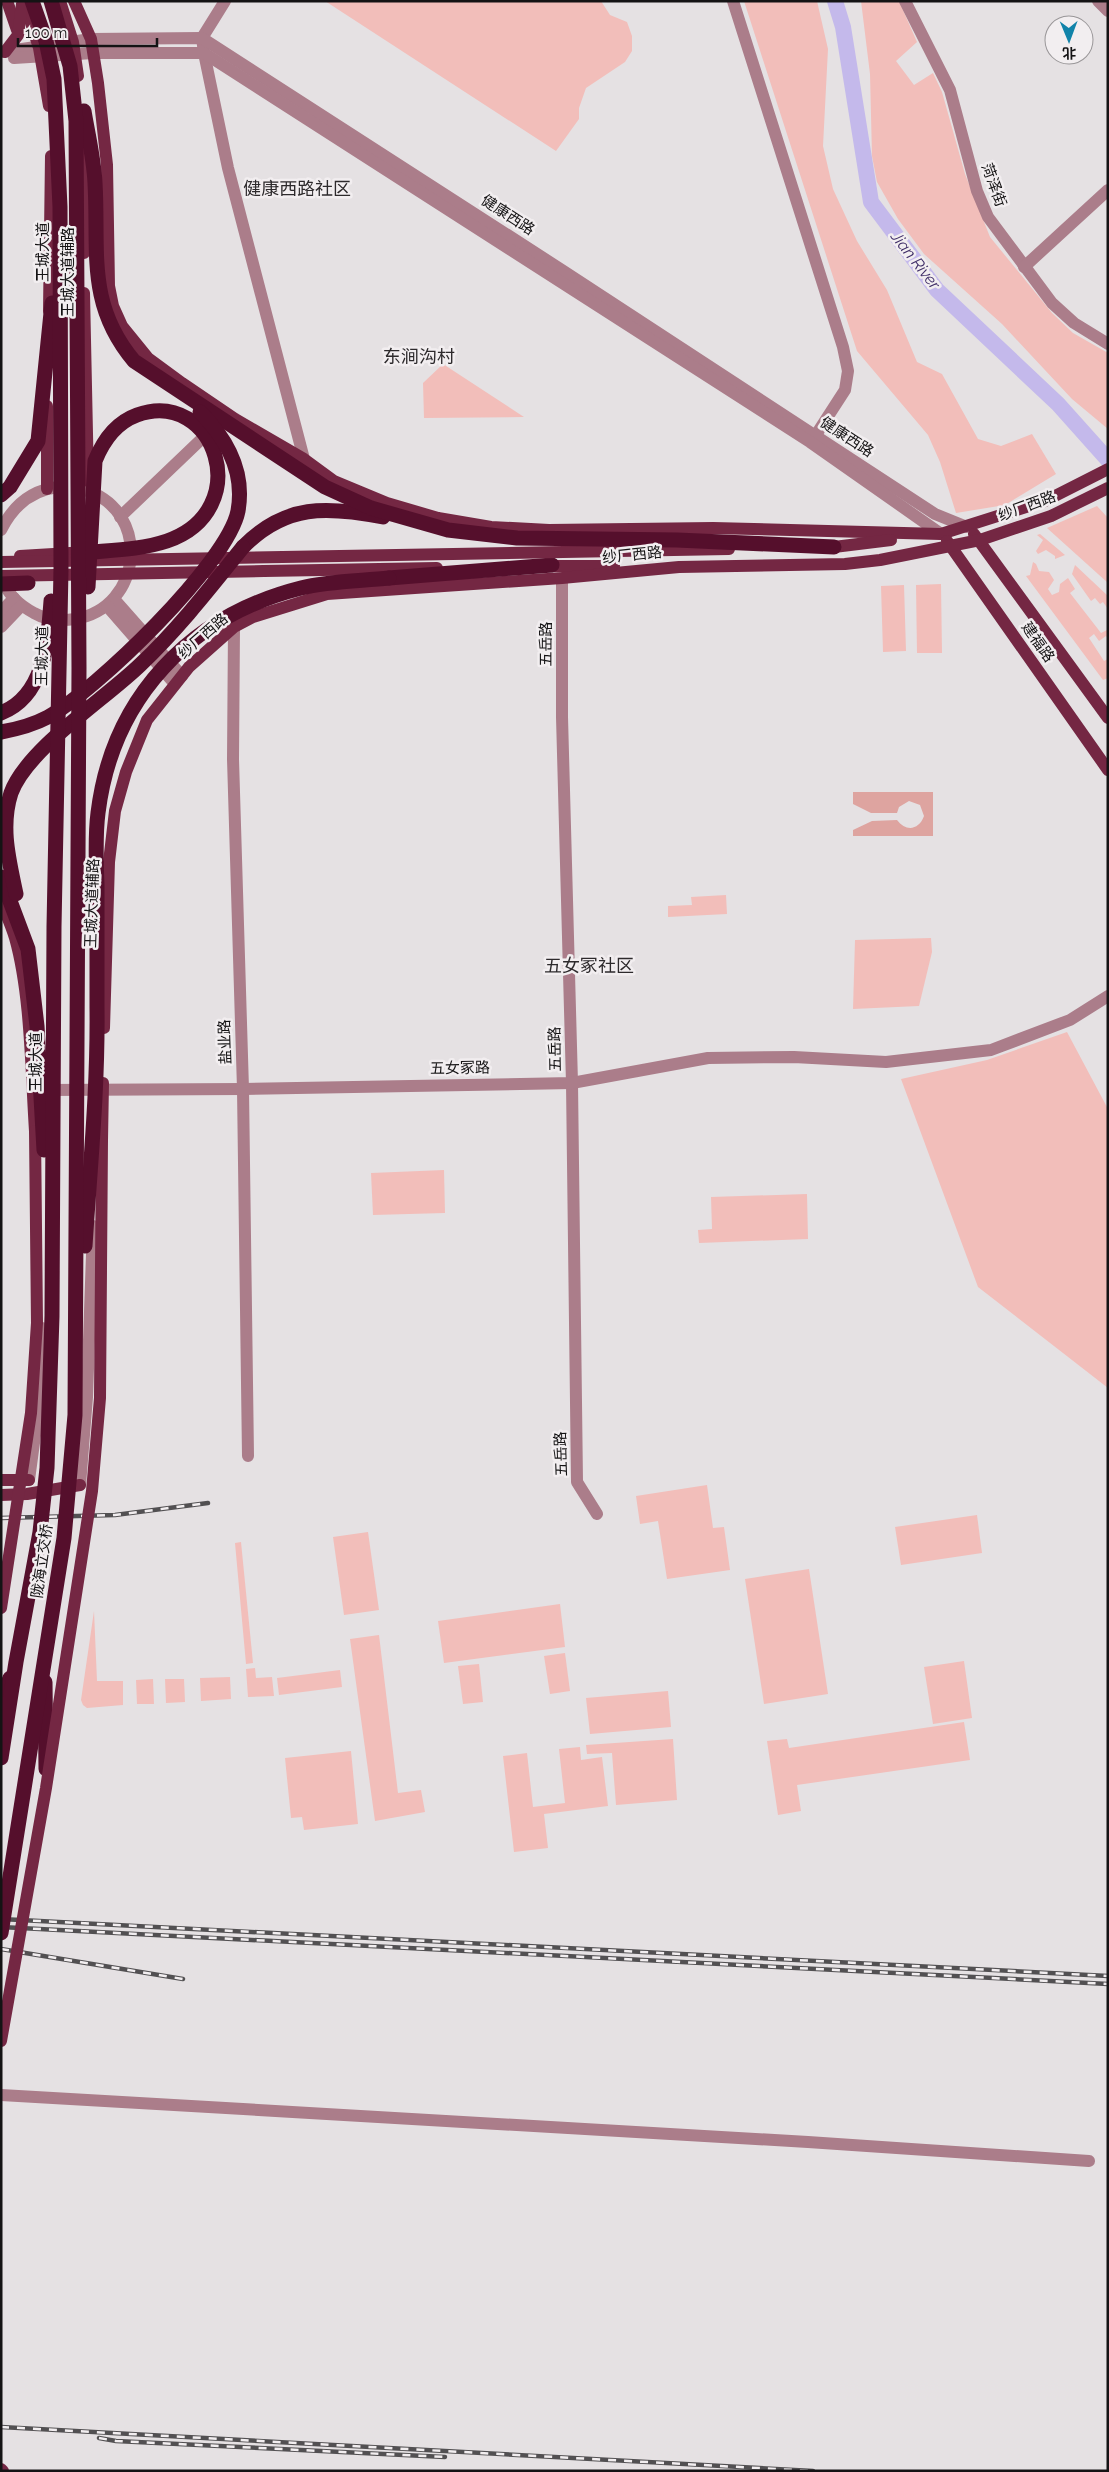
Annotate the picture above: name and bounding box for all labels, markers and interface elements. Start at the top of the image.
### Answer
scale bar [18,15,156,47]
north arrow [1044,15,1094,65]
text: 100 m [25,24,67,42]
text: 北 [1062,45,1076,61]
street label: 菏泽街 [978,161,1010,209]
district label: 健康西路社区 [243,178,351,199]
street label: 健康西路 [478,191,538,239]
street label: 王城大道 [34,222,52,282]
street label: 王城大道辅路 [59,227,77,317]
water label: Jian River [886,227,944,294]
district label: 东涧沟村 [383,346,455,367]
street label: 健康西路 [817,413,877,461]
street label: 纱厂西路 [996,487,1058,525]
street label: 纱厂西路 [601,543,663,567]
street label: 纱厂西路 [174,610,232,662]
street label: 建福路 [1018,618,1058,666]
street label: 五岳路 [537,621,555,667]
street label: 王城大道 [32,626,52,686]
street label: 王城大道辅路 [81,858,103,948]
district label: 五女冢社区 [544,955,634,976]
street label: 盐业路 [215,1019,235,1065]
street label: 五岳路 [546,1026,564,1072]
street label: 王城大道 [27,1032,45,1092]
street label: 五女冢路 [430,1058,490,1078]
street label: 五岳路 [551,1431,571,1477]
street label: 陇海立交桥 [28,1523,56,1599]

